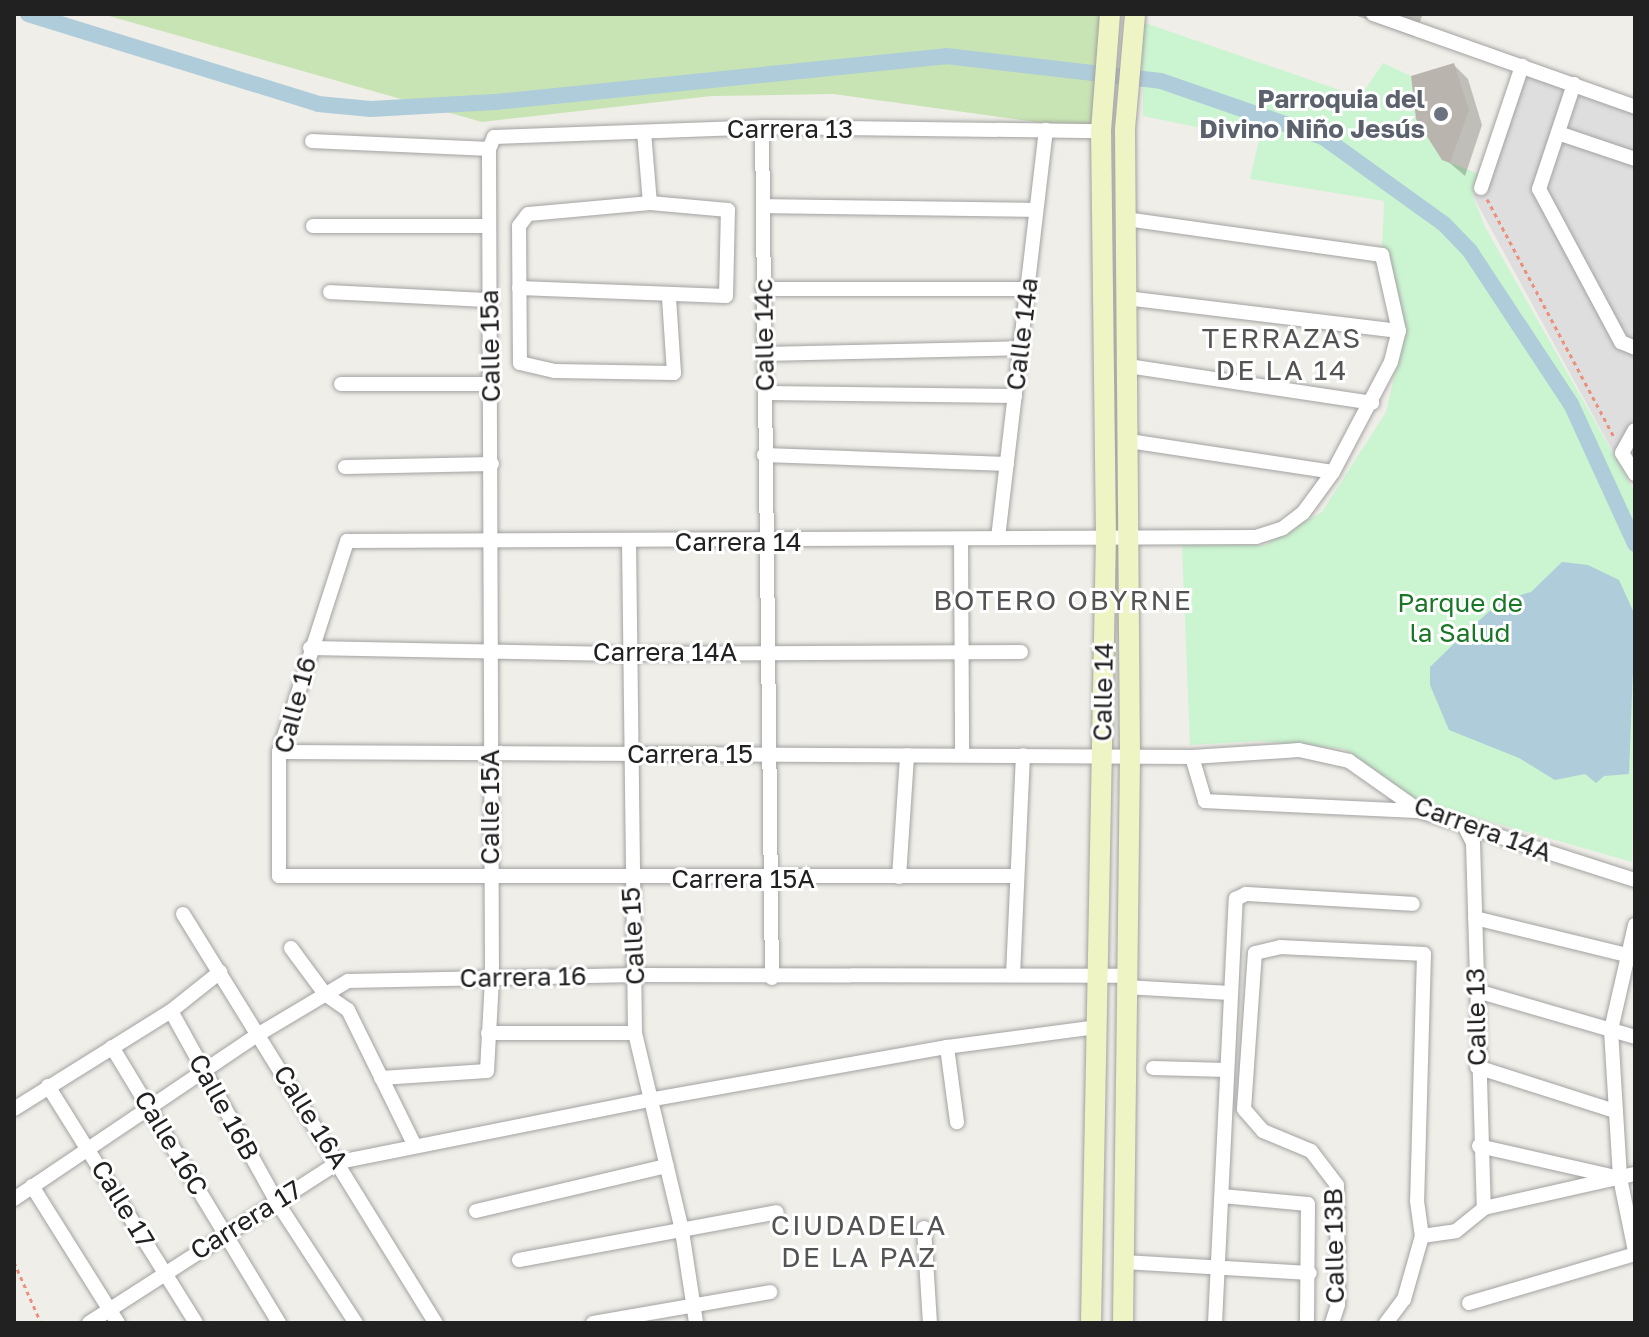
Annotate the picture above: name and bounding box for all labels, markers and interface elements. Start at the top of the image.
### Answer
place label: Parroquia del Divino Niño Jesús [1199,83,1425,144]
marker: Parroquia del Divino Niño Jesús [1432,105,1450,123]
street label: Carrera 13 [727,113,853,145]
street label: Calle 14a [1000,276,1044,392]
street label: Calle 14c [747,278,781,392]
street label: Calle 15a [473,289,507,403]
district label: TERRAZAS DE LA 14 [1202,321,1362,387]
street label: Carrera 14 [674,526,802,558]
district label: BOTERO OBYRNE [933,583,1193,617]
park label: Parque de la Salud [1397,587,1523,648]
street label: Carrera 14A [593,636,737,668]
street label: Calle 14 [1087,642,1119,742]
street label: Calle 16 [267,653,323,757]
street label: Carrera 15 [627,738,753,770]
street label: Calle 15A [474,749,506,865]
street label: Carrera 14A [1410,790,1556,868]
street label: Carrera 15A [671,863,815,895]
street label: Calle 15 [615,886,651,986]
street label: Carrera 16 [459,960,587,994]
street label: Calle 13 [1460,968,1492,1066]
street label: Calle 16B [182,1049,266,1165]
street label: Calle 16A [267,1060,355,1174]
street label: Calle 16C [128,1085,214,1201]
street label: Calle 17 [85,1155,161,1253]
street label: Carrera 17 [185,1174,307,1266]
street label: Calle 13B [1317,1188,1351,1304]
district label: CIUDADELA DE LA PAZ [771,1208,947,1274]

